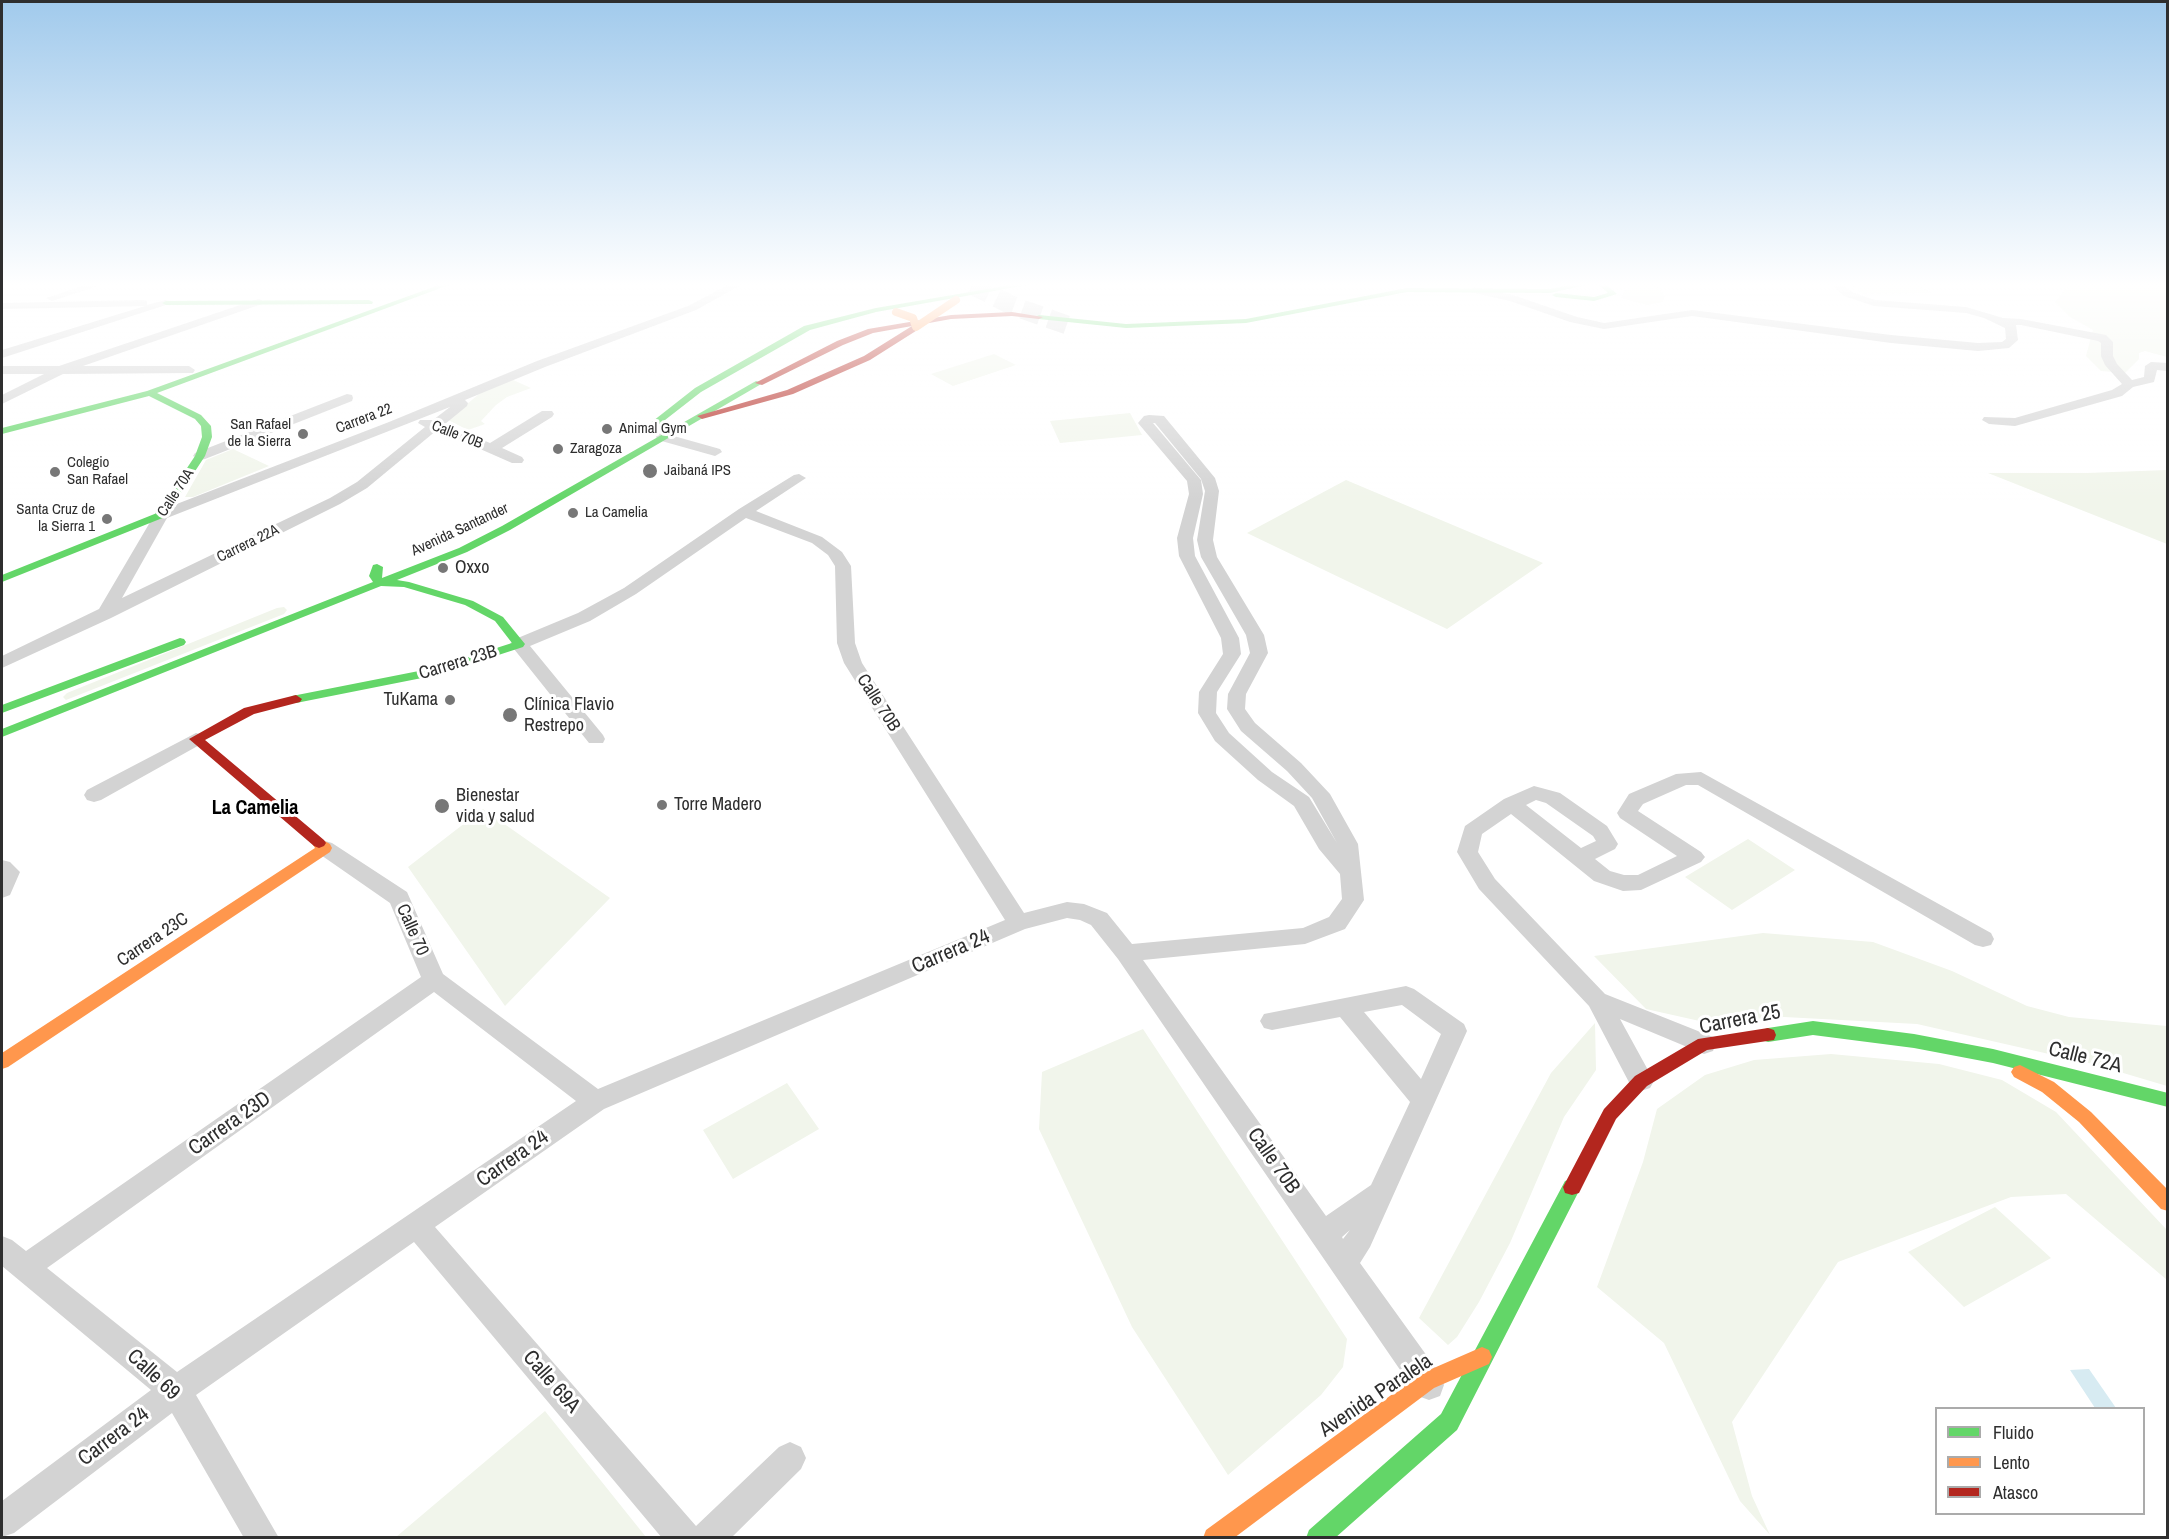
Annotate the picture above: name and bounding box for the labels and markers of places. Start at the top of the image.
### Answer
place label: San Rafael de la Sierra [227,416,291,451]
place label: Animal Gym [619,420,687,438]
marker: Animal Gym [600,422,614,436]
marker: San Rafael de la Sierra [296,427,310,441]
place label: Zaragoza [570,440,622,458]
marker: Zaragoza [551,442,565,456]
place label: Colegio San Rafael [67,454,128,489]
marker: Jaibaná IPS [641,462,659,480]
place label: Jaibaná IPS [664,462,731,480]
marker: Colegio San Rafael [48,465,62,479]
place label: Santa Cruz de la Sierra 1 [16,501,95,536]
place label: La Camelia [585,504,648,522]
marker: La Camelia [566,506,580,520]
marker: Santa Cruz de la Sierra 1 [100,512,114,526]
place label: Oxxo [455,557,489,579]
marker: Oxxo [436,561,450,575]
place label: TuKama [383,689,438,711]
marker: TuKama [443,693,457,707]
place label: Clínica Flavio Restrepo [524,694,614,736]
marker: Clínica Flavio Restrepo [501,706,519,724]
place label: Bienestar vida y salud [456,785,535,828]
place label: Torre Madero [674,794,762,816]
marker: Bienestar vida y salud [433,797,451,815]
marker: Torre Madero [655,798,669,812]

